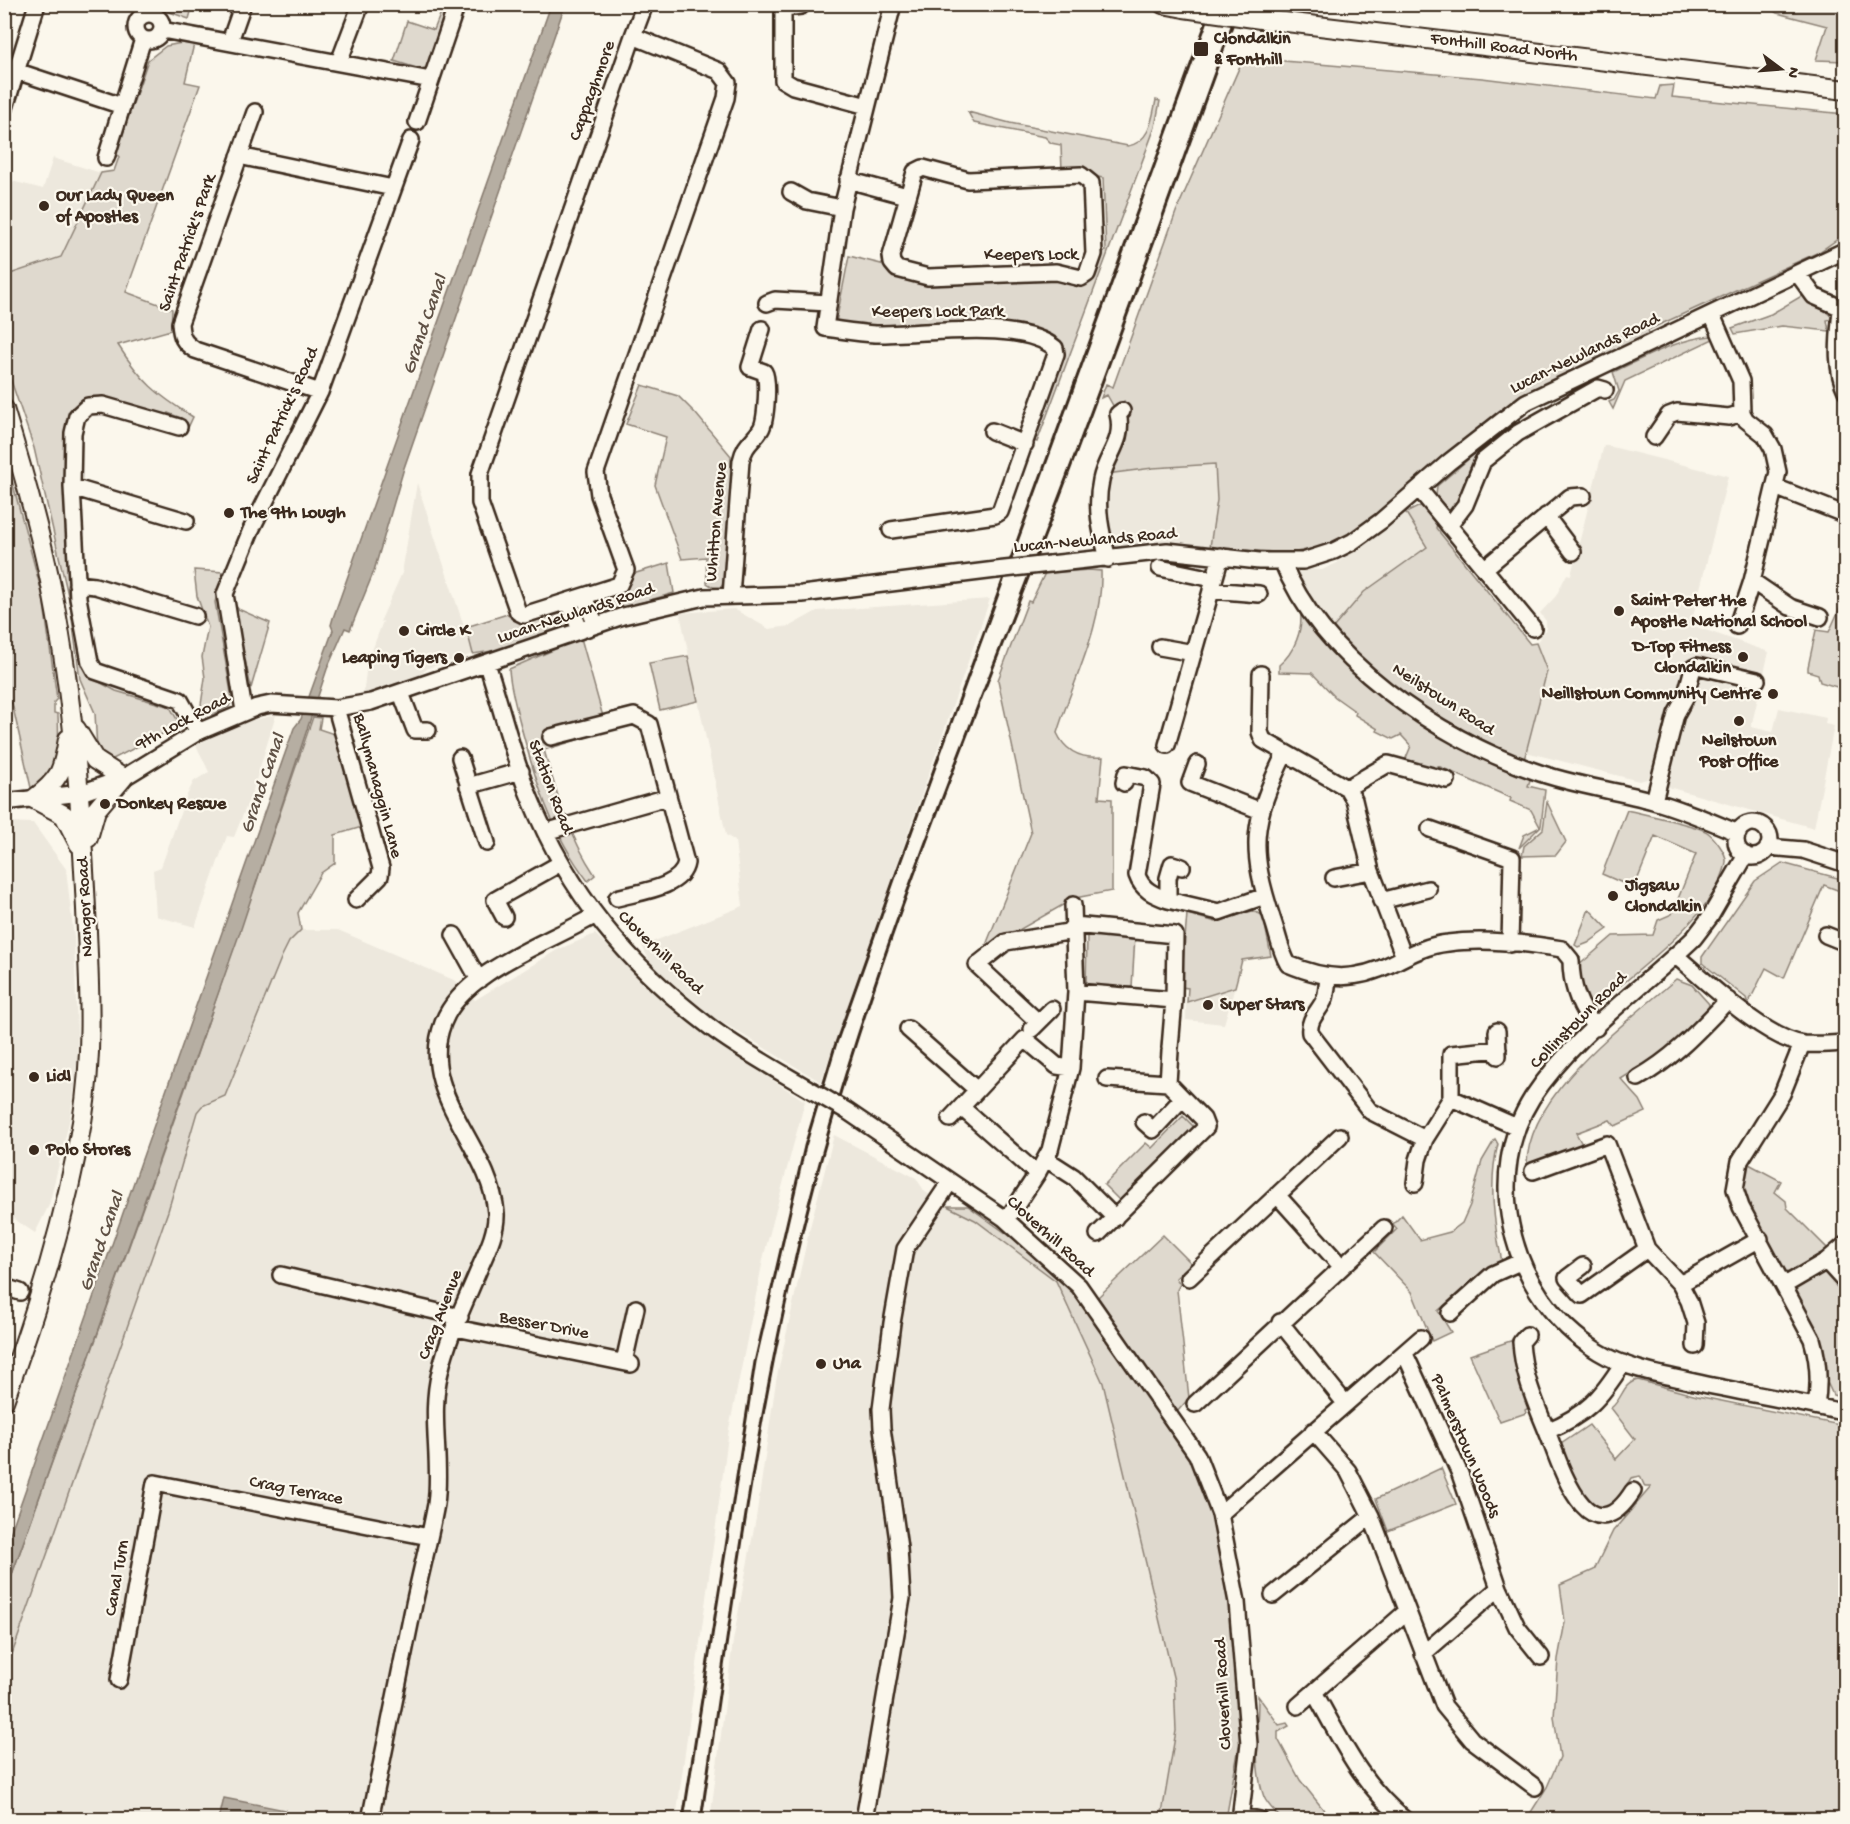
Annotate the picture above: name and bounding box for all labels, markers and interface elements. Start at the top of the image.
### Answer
street label: Fonthill Road North [1428,28,1579,67]
place label: Clondalkin & Fonthill [1213,29,1291,71]
street label: Cappaghmore [565,37,621,144]
north arrow [1751,39,1811,99]
marker: Clondalkin & Fonthill [1192,40,1210,58]
text: N [1781,65,1803,80]
street label: Saint Patrick's Park [155,170,222,314]
place label: Our Lady Queen of Apostles [55,186,174,228]
marker: Our Lady Queen of Apostles [37,199,51,213]
street label: Keepers Lock [984,245,1080,266]
water label: Grand Canal [398,271,454,378]
street label: Keepers Lock Park [872,302,1006,323]
street label: Lucan-Newlands Road [1507,308,1664,399]
street label: Saint Patrick's Road [242,343,325,488]
street label: Whitton Avenue [701,461,733,583]
place label: The 9th Lough [239,503,346,524]
marker: The 9th Lough [222,506,236,520]
street label: Lucan-Newlands Road [1013,523,1179,559]
street label: Lucan-Newlands Road [495,578,658,649]
place label: Saint Peter the Apostle National School [1630,591,1807,633]
marker: Saint Peter the Apostle National School [1612,604,1626,618]
place label: Circle K [415,621,472,642]
marker: Circle K [397,624,411,638]
place label: D-Top Fitness Clondalkin [1631,637,1732,679]
place label: Leaping Tigers [342,648,448,669]
marker: D-Top Fitness Clondalkin [1736,650,1750,664]
marker: Leaping Tigers [452,651,466,665]
street label: Neilstown Road [1388,659,1500,742]
place label: Neillstown Community Centre [1541,684,1762,705]
marker: Neillstown Community Centre [1766,687,1780,701]
street label: 9th Lock Road [131,688,235,756]
street label: Ballymanaggin Lane [347,710,407,861]
marker: Neilstown Post Office [1732,714,1746,728]
water label: Grand Canal [236,730,292,837]
place label: Neilstown Post Office [1699,731,1779,773]
street label: Station Road [523,737,578,838]
place label: Donkey Rescue [115,794,227,815]
marker: Donkey Rescue [98,797,112,811]
street label: Nangor Road [73,855,99,957]
place label: Jigsaw Clondalkin [1624,876,1702,918]
marker: Jigsaw Clondalkin [1606,889,1620,903]
street label: Cloverhill Road [613,907,709,1000]
street label: Collinstown Road [1526,967,1633,1074]
place label: Super Stars [1220,995,1306,1016]
marker: Super Stars [1201,998,1215,1012]
place label: Lidl [46,1067,71,1088]
marker: Lidl [27,1070,41,1084]
place label: Polo Stores [45,1140,132,1161]
marker: Polo Stores [27,1143,41,1157]
water label: Grand Canal [75,1188,131,1295]
street label: Cloverhill Road [1001,1192,1100,1283]
street label: Crag Avenue [414,1266,468,1363]
street label: Besser Drive [496,1307,591,1345]
place label: U1a [833,1354,862,1375]
marker: U1a [814,1357,828,1371]
street label: Palmerstown Woods [1425,1370,1505,1522]
street label: Crag Terrace [247,1472,345,1511]
street label: Canal Turn [101,1538,135,1618]
street label: Cloverhill Road [1211,1636,1237,1750]

